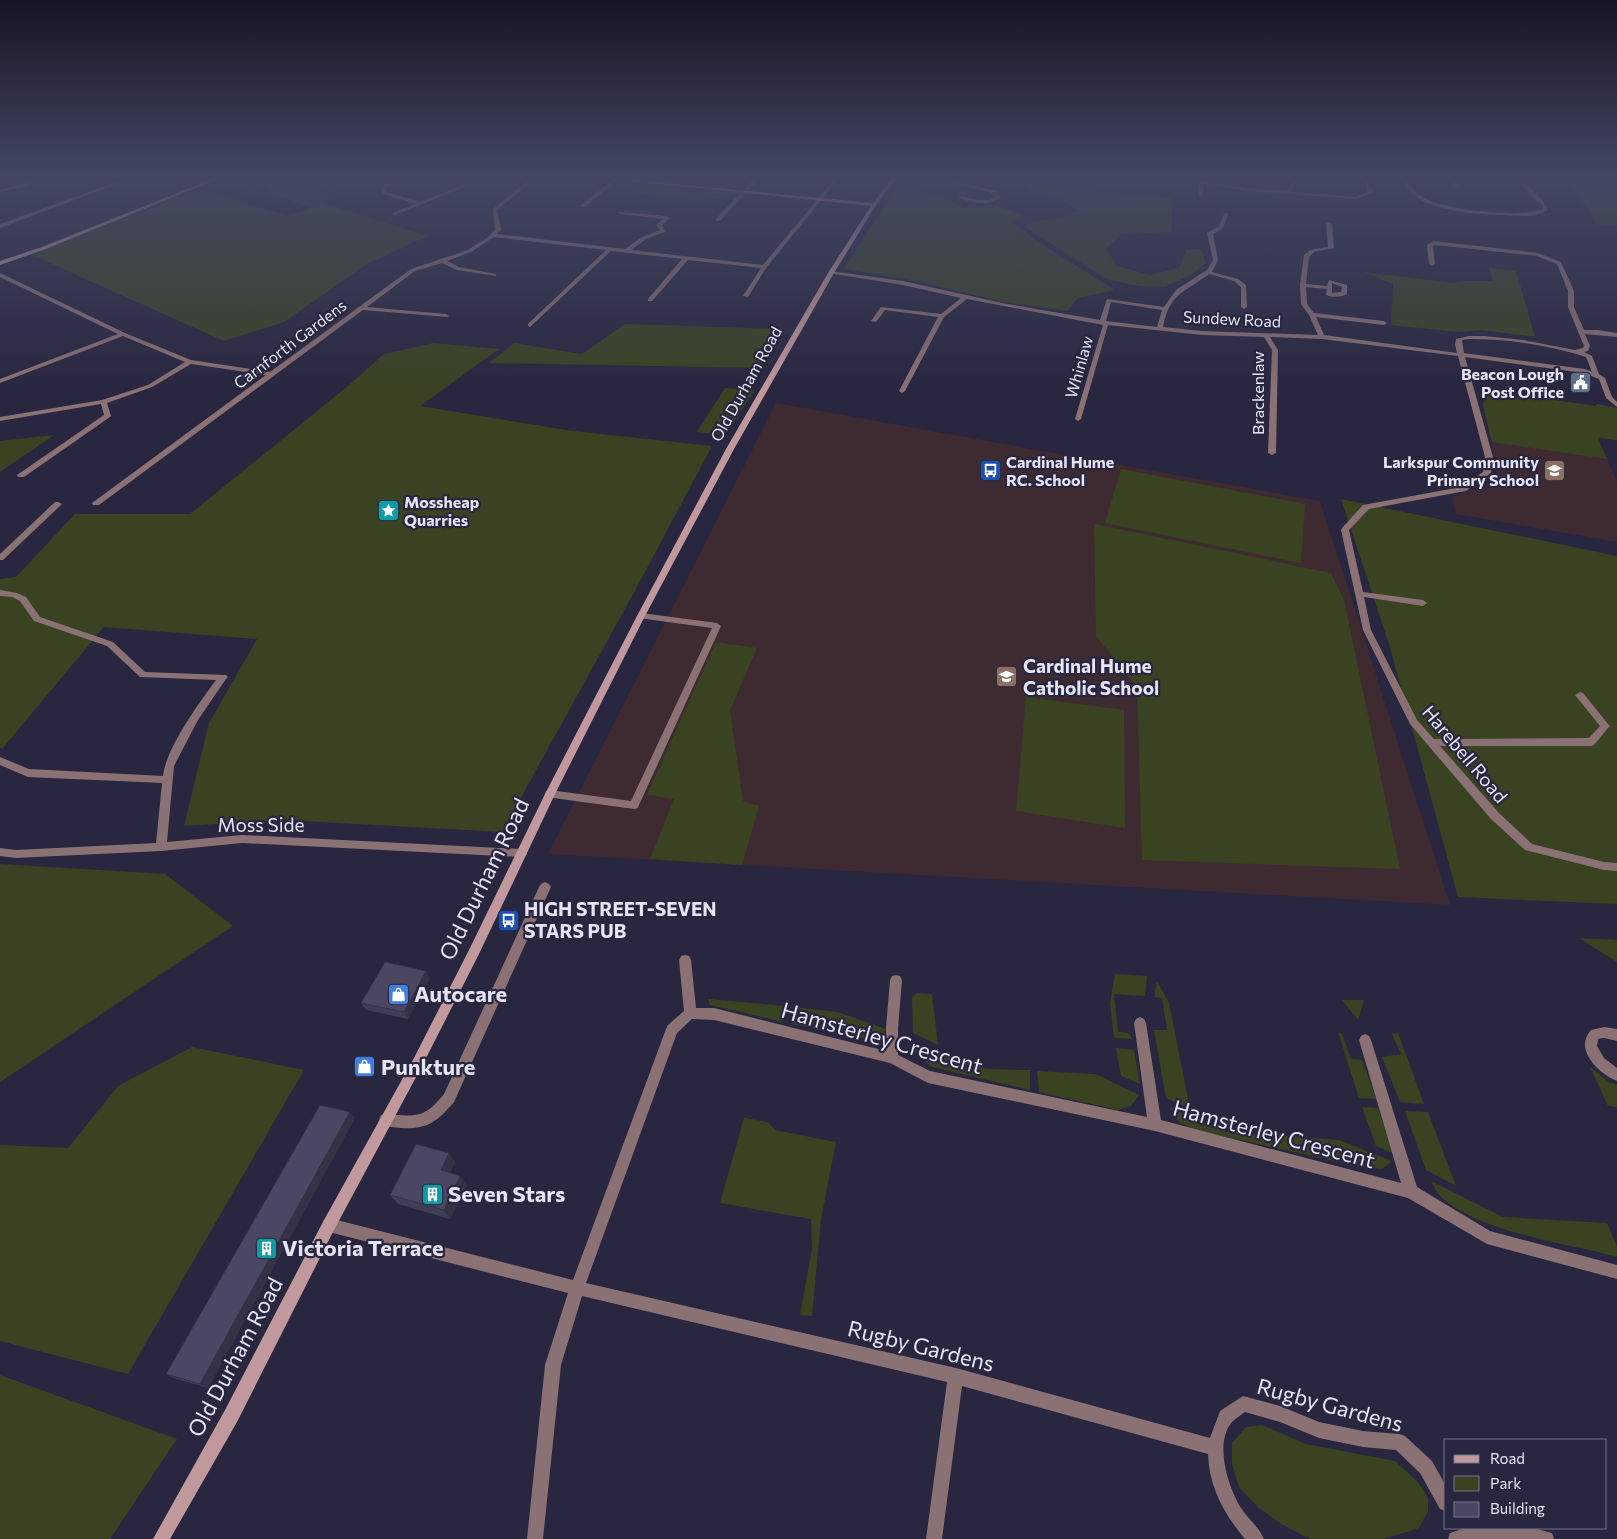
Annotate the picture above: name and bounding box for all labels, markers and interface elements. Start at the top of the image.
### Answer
street label: Carnforth Gardens [230,295,350,392]
street label: Sundew Road [1182,306,1282,331]
street label: Old Durham Road [706,323,785,445]
street label: Whinlaw [1061,333,1097,400]
street label: Brackenlaw [1248,351,1267,435]
place label: Beacon Lough Post Office [1461,364,1564,401]
public building icon: Beacon Lough Post Office [1568,371,1592,395]
place label: Cardinal Hume RC. School [1006,452,1114,489]
place label: Larkspur Community Primary School [1383,452,1539,489]
bus stop icon: Cardinal Hume RC. School [978,459,1002,483]
school or university icon: Larkspur Community Primary School [1543,459,1567,483]
place label: Mossheap Quarries [404,492,479,529]
place icon: Mossheap Quarries [376,499,400,523]
place label: Cardinal Hume Catholic School [1023,654,1159,699]
school or university icon: Cardinal Hume Catholic School [995,665,1019,689]
street label: Harebell Road [1418,700,1513,807]
street label: Old Durham Road [433,793,534,964]
street label: Moss Side [217,813,305,836]
place label: HIGH STREET-SEVEN STARS PUB [524,897,717,942]
bus stop icon: HIGH STREET-SEVEN STARS PUB [496,908,520,932]
place label: Autocare [414,980,507,1007]
shop icon: Autocare [386,982,410,1006]
street label: Hamsterley Crescent [778,996,986,1079]
place label: Punkture [381,1053,475,1080]
shop icon: Punkture [353,1055,377,1079]
street label: Hamsterley Crescent [1170,1094,1378,1173]
place label: Seven Stars [448,1180,565,1207]
building icon: Seven Stars [420,1182,444,1206]
place label: Victoria Terrace [282,1234,444,1261]
building icon: Victoria Terrace [254,1236,278,1260]
street label: Old Durham Road [181,1272,288,1441]
street label: Rugby Gardens [845,1314,997,1377]
street label: Rugby Gardens [1254,1372,1406,1437]
legend [1444,1439,1607,1529]
text: Road [1490,1449,1525,1467]
text: Park [1490,1474,1521,1492]
text: Building [1490,1499,1545,1517]

